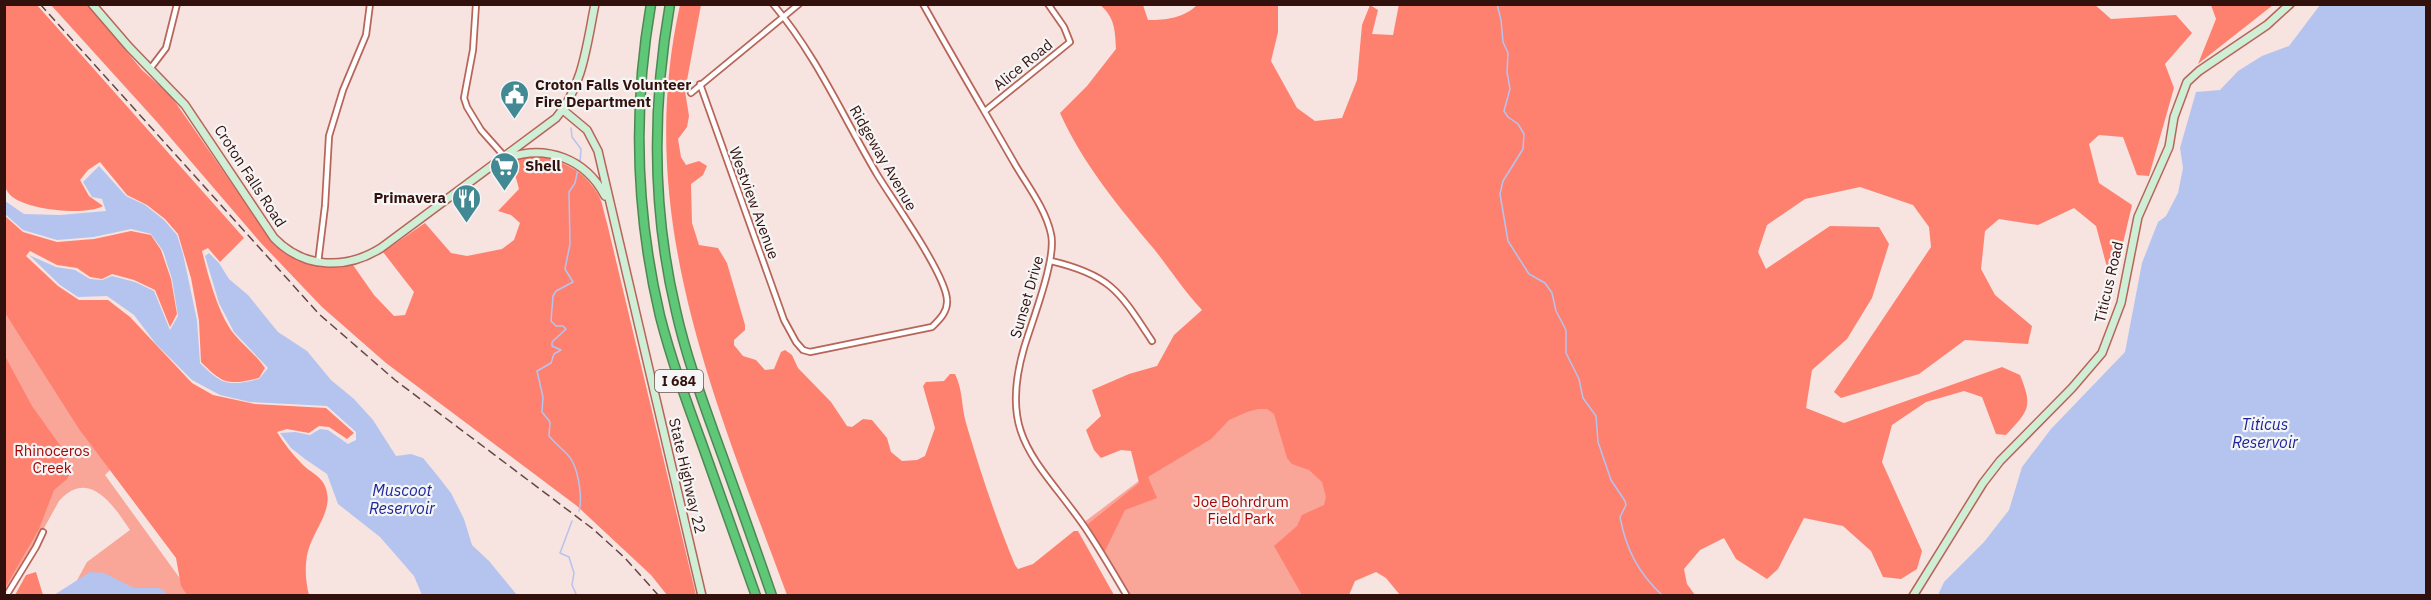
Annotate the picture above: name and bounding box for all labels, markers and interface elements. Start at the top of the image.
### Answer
street label: Alice Road [989,35,1056,94]
place label: Croton Falls Volunteer Fire Department [535,75,691,111]
public building icon: Croton Falls Volunteer Fire Department [498,78,530,120]
street label: Ridgeway Avenue [846,102,921,214]
street label: Croton Falls Road [210,121,291,230]
street label: Westview Avenue [725,144,784,262]
supermarket icon: Shell [488,150,520,192]
place label: Shell [525,156,561,175]
restaurant icon: Primavera [451,182,483,224]
place label: Primavera [373,188,446,207]
street label: Titicus Road [2090,239,2127,324]
street label: Sunset Drive [1006,253,1047,340]
road number: I 684 [655,370,703,392]
water label: Titicus Reservoir [2232,414,2299,452]
street label: State Highway 22 [665,416,710,536]
park label: Rhinoceros Creek [14,441,90,477]
water label: Muscoot Reservoir [369,480,436,518]
park label: Joe Bohrdrum Field Park [1193,492,1289,528]

